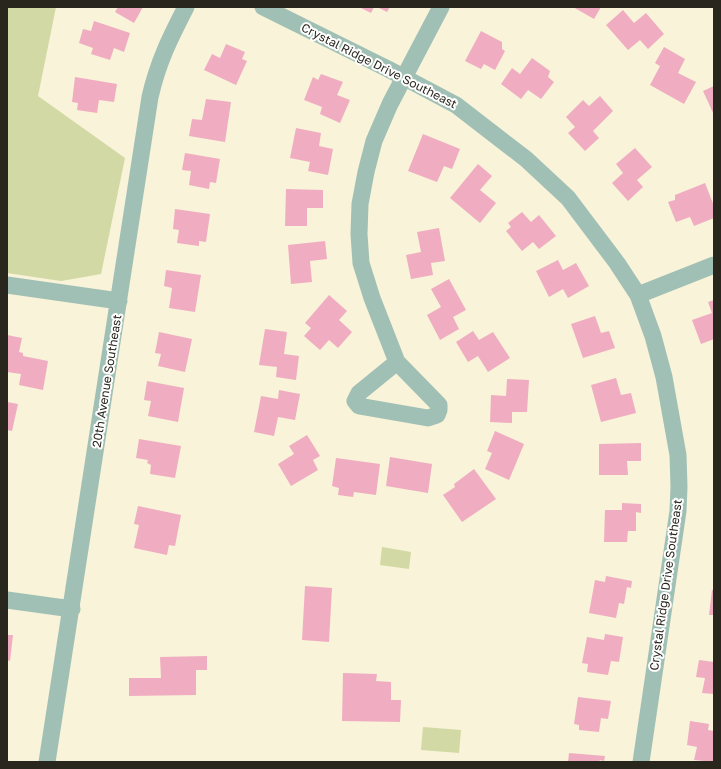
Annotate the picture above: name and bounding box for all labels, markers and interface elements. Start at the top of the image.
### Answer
street label: Crystal Ridge Drive Southeast [299,20,460,112]
street label: 20th Avenue Southeast [89,313,124,448]
street label: Crystal Ridge Drive Southeast [646,498,685,672]

